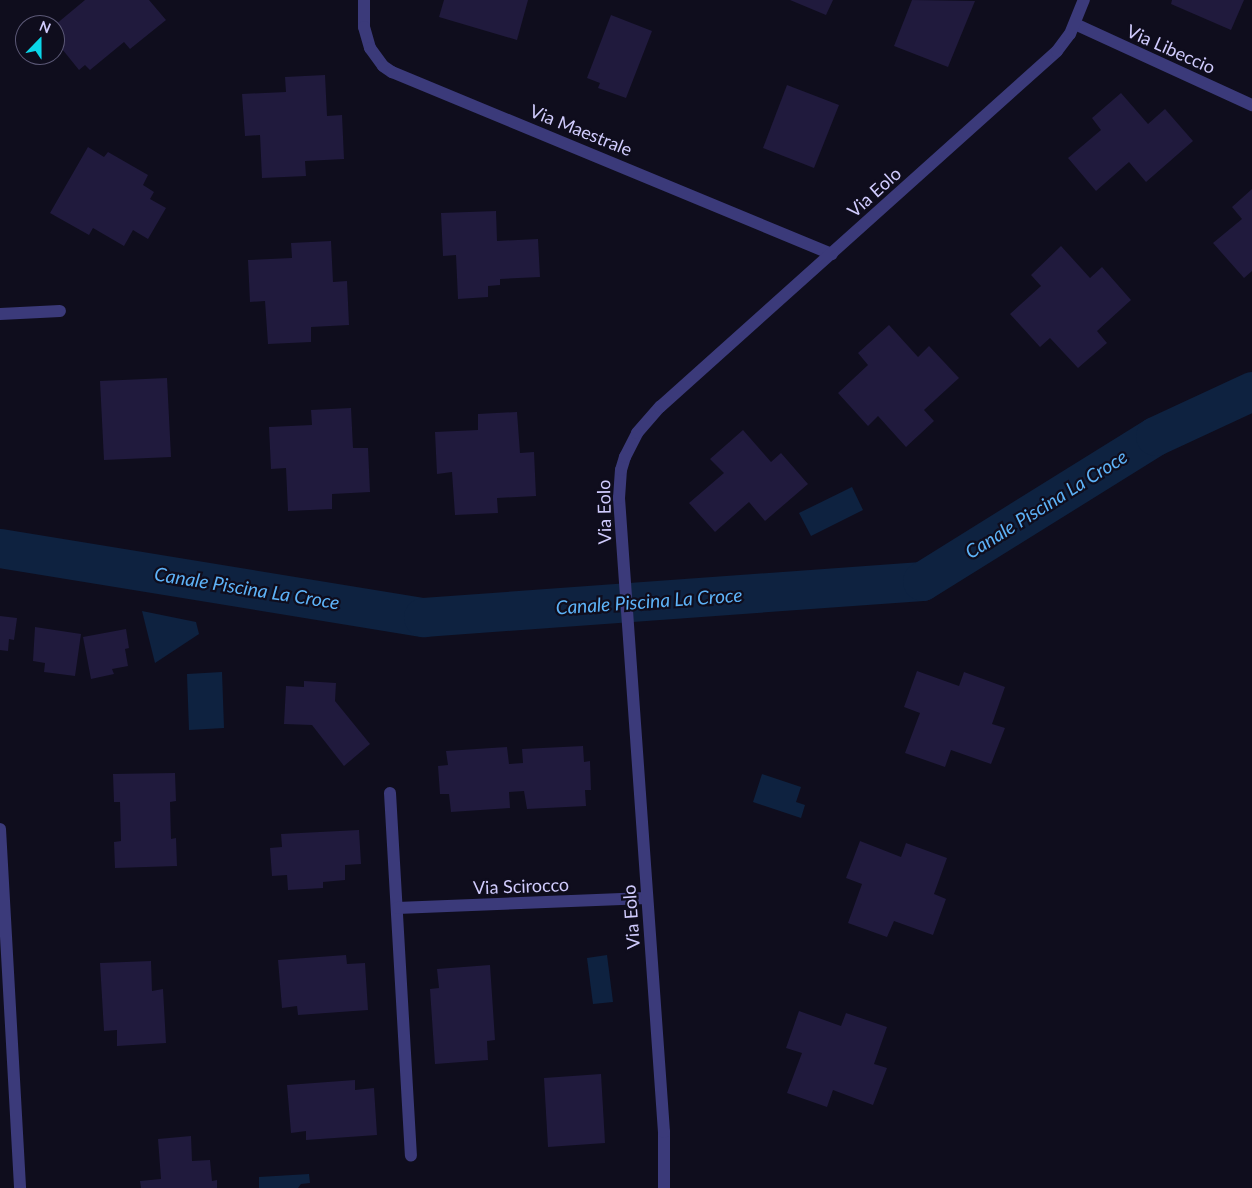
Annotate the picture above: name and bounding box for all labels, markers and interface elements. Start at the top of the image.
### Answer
north arrow [15,15,65,65]
text: N [37,17,54,36]
street label: Via Libeccio [1123,20,1219,78]
street label: Via Maestrale [527,100,635,160]
street label: Via Eolo [843,162,905,222]
water label: Canale Piscina La Croce [961,445,1131,563]
street label: Via Eolo [593,479,615,545]
water label: Canale Piscina La Croce [153,562,341,614]
water label: Canale Piscina La Croce [555,583,743,619]
street label: Via Scirocco [473,874,569,898]
street label: Via Eolo [618,884,644,950]

